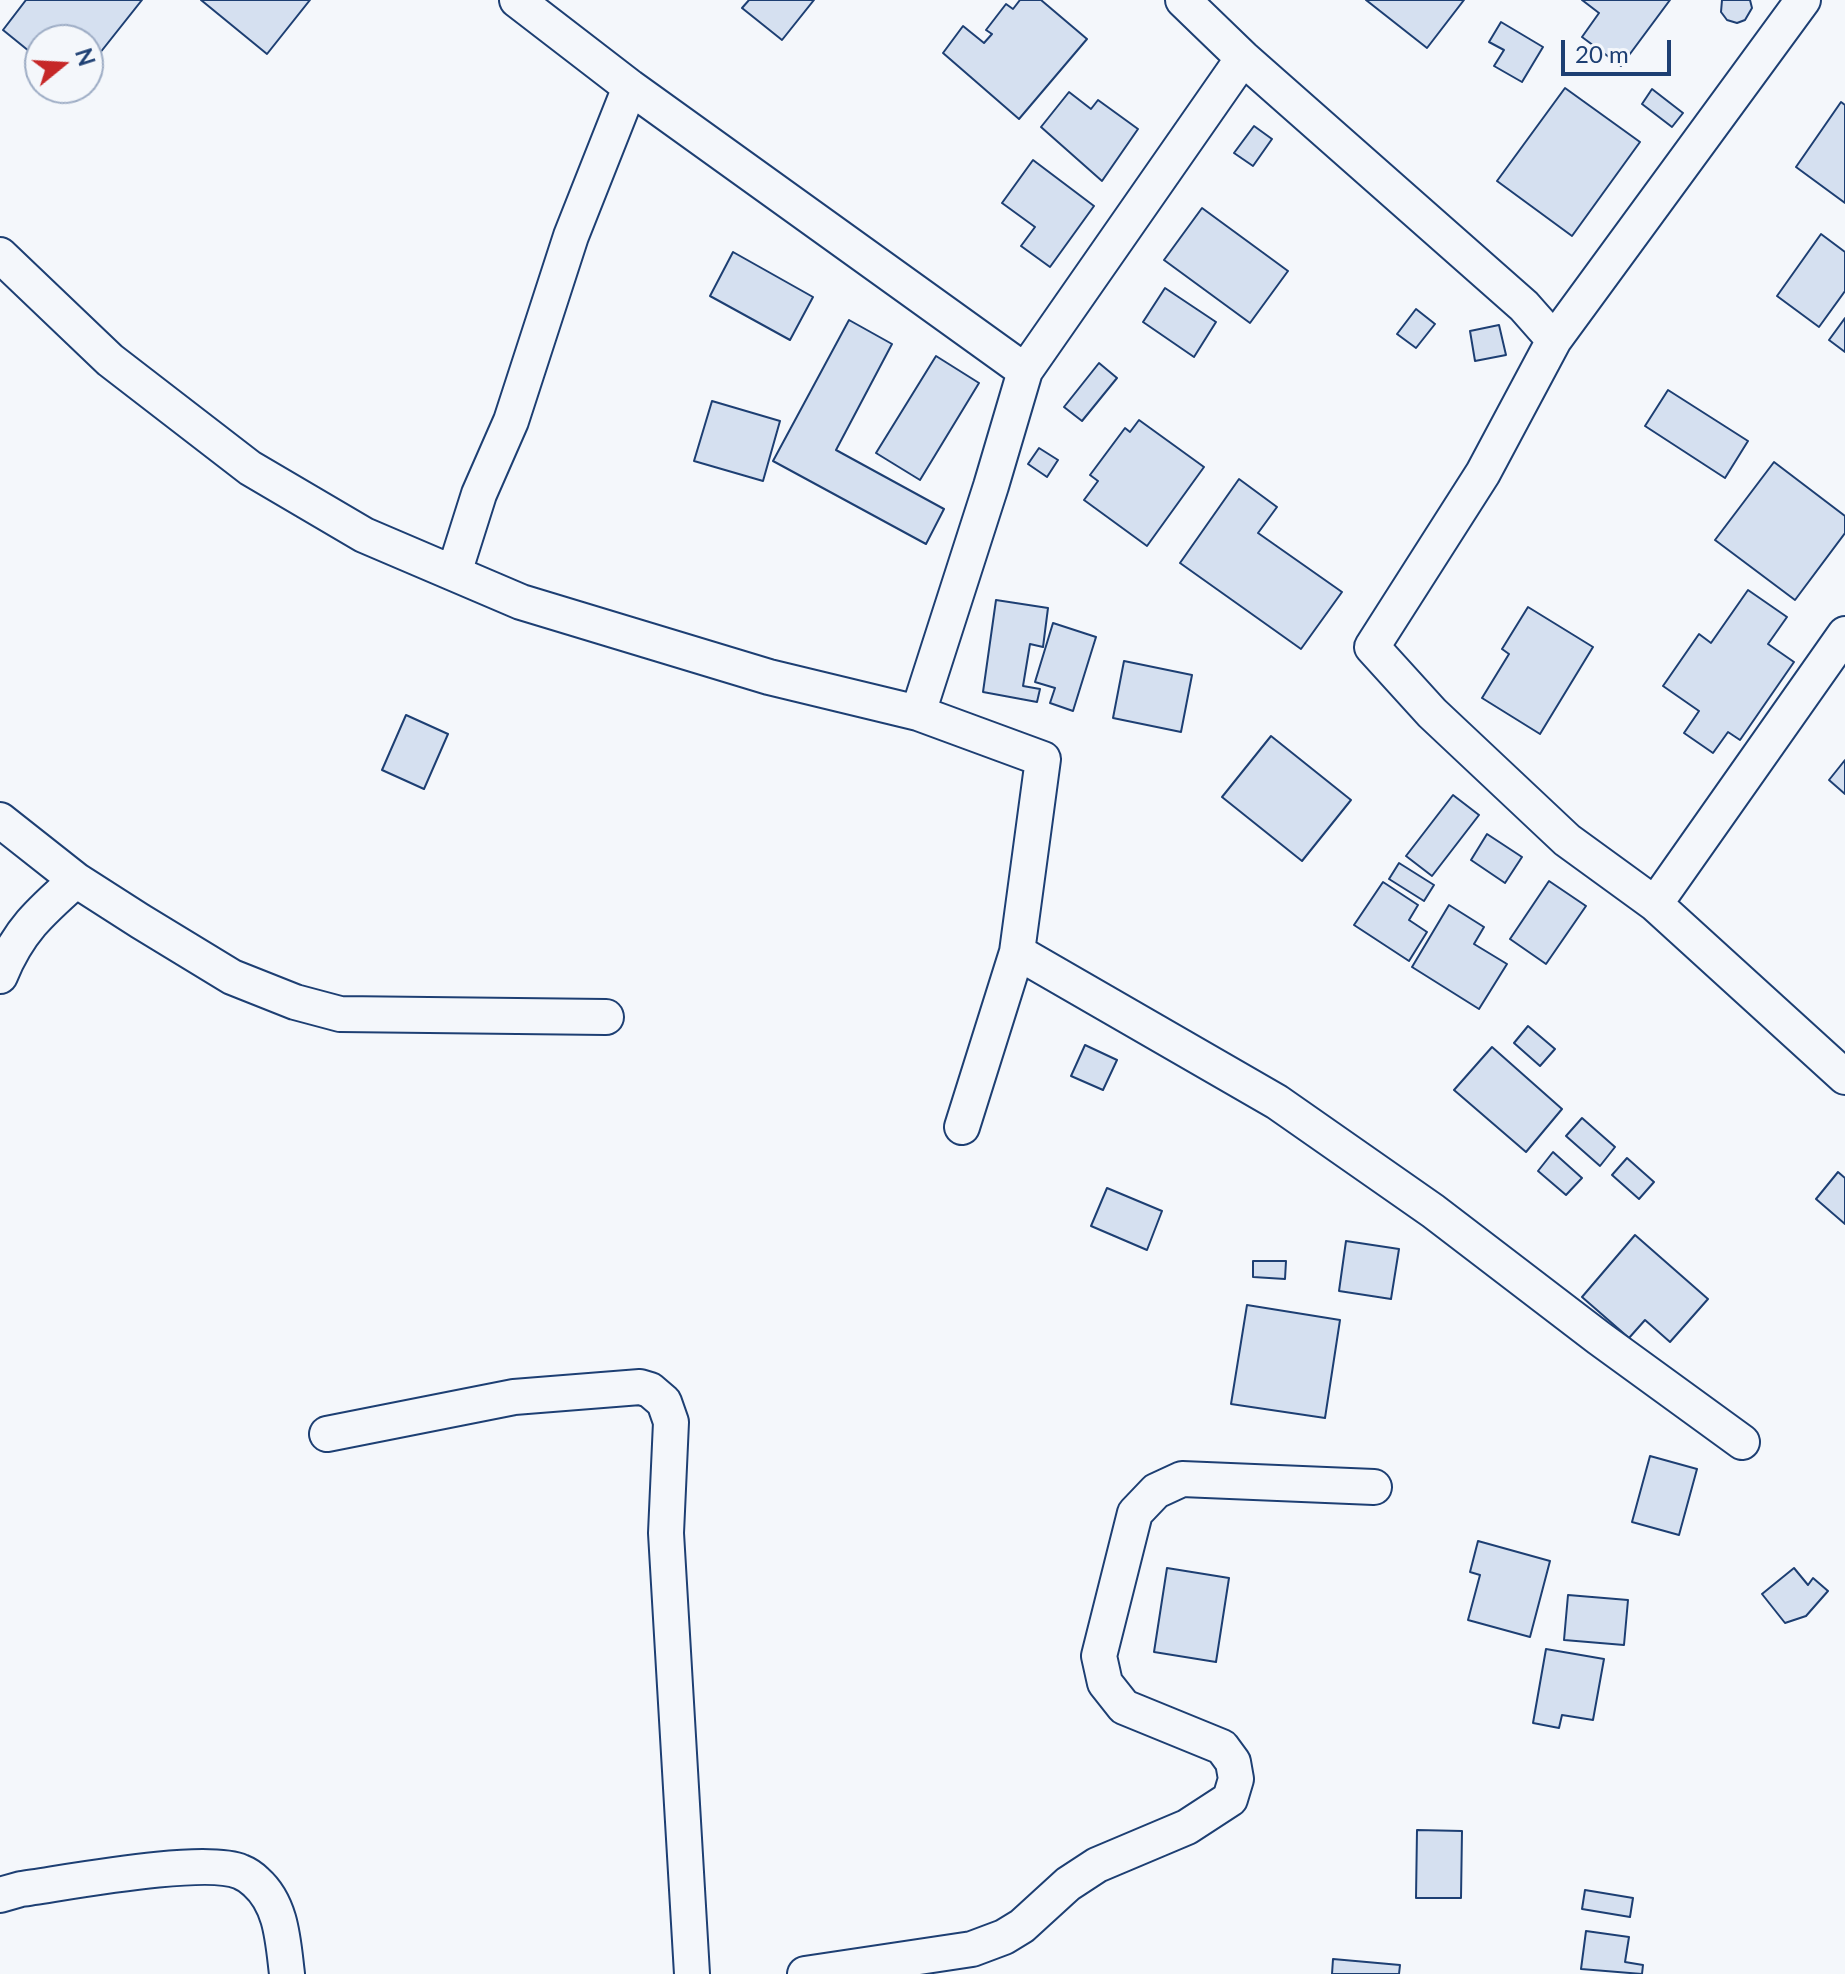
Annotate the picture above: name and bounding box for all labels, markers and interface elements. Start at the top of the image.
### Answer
north arrow [24,24,104,104]
scale bar [1565,24,1675,74]
text: 20 m [1575,39,1629,68]
text: N [70,45,101,69]

